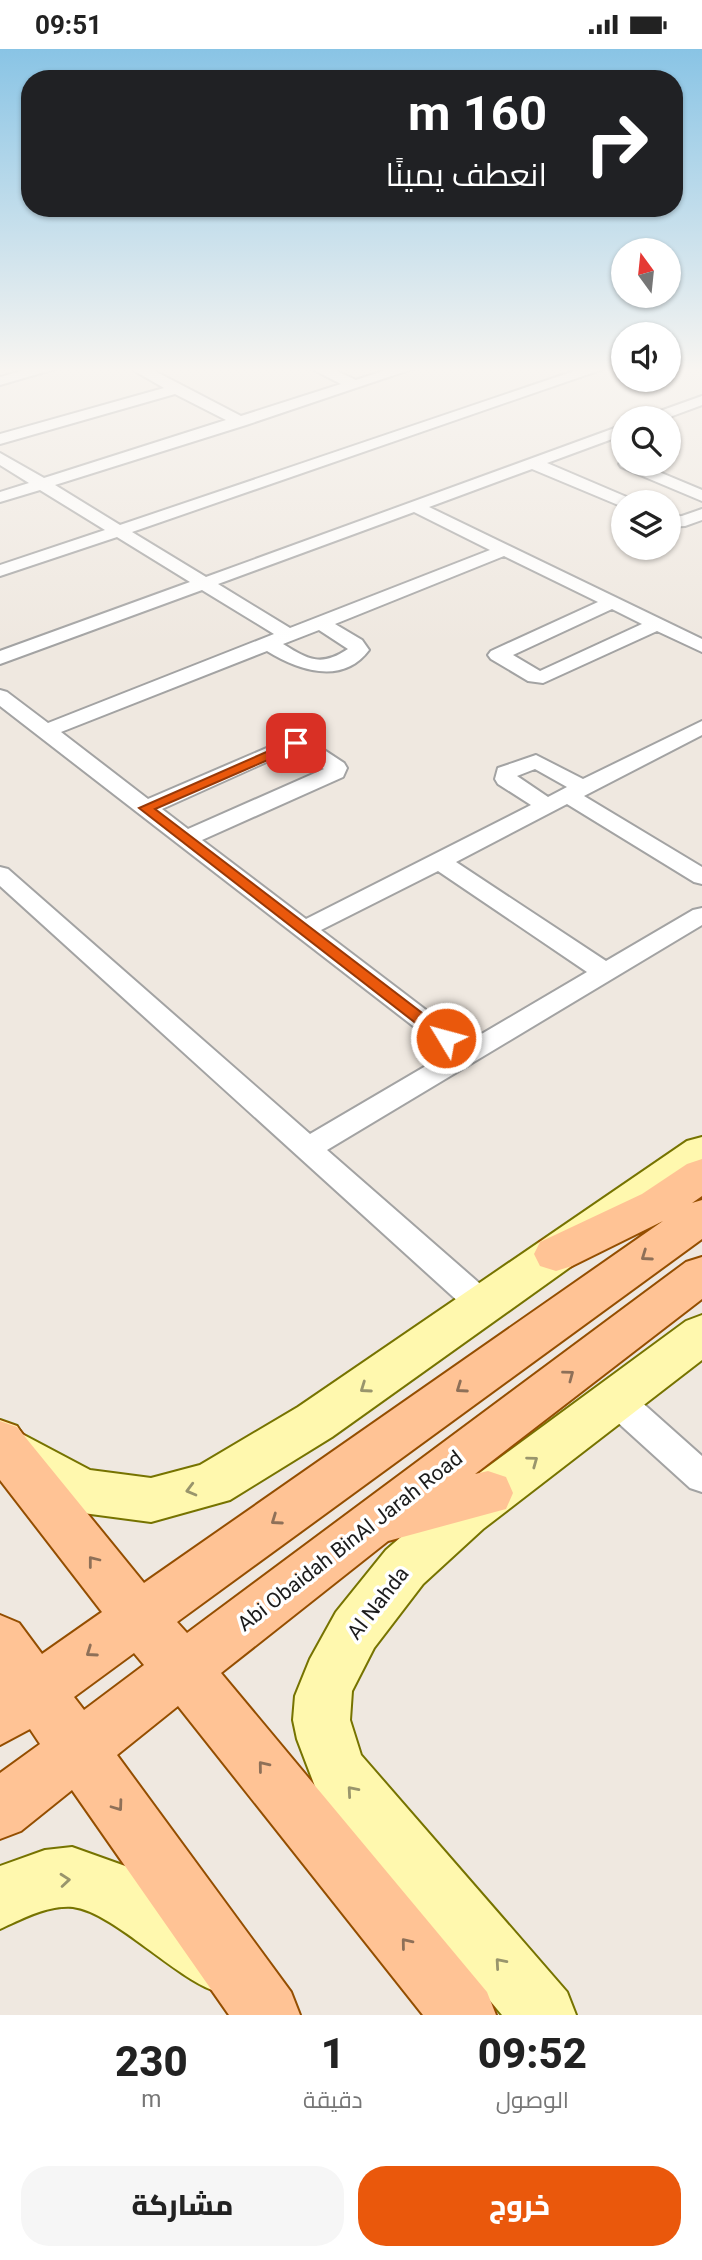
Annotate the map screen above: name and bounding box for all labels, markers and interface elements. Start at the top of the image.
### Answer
text: 09:51 [35,10,102,40]
text: 160 m [408,85,547,142]
icon: right [571,98,662,189]
text: انعطف يمينًا [385,156,547,194]
north arrow [611,238,681,308]
map controls [611,238,681,560]
button: sound [611,322,681,392]
button: search [611,406,681,476]
button: layers [611,490,681,560]
pin [266,713,326,773]
icon: arrive [277,724,315,762]
position arrow [409,1001,483,1075]
one-way arrow [641,1248,654,1260]
one-way arrow [561,1370,573,1383]
one-way arrow [360,1380,373,1392]
one-way arrow [456,1380,469,1392]
street label: Abi Obaidah BinAl Jarah Road [233,1446,467,1636]
one-way arrow [525,1457,538,1469]
one-way arrow [185,1482,197,1496]
one-way arrow [271,1512,284,1524]
one-way arrow [89,1556,102,1568]
street label: Al Nahda [342,1562,414,1644]
one-way arrow [86,1644,99,1656]
one-way arrow [258,1762,271,1774]
one-way arrow [348,1786,360,1799]
one-way arrow [110,1798,123,1811]
one-way arrow [60,1873,71,1888]
one-way arrow [402,1938,414,1951]
one-way arrow [496,1959,508,1972]
text: 1 [321,2029,345,2078]
text: 09:52 [478,2029,587,2078]
text: 230 [115,2037,188,2086]
text: m [141,2086,162,2113]
text: دقيقة [303,2087,363,2114]
text: الوصول [496,2087,569,2114]
button: مشاركة [21,2166,344,2246]
button: خروج [358,2166,681,2246]

